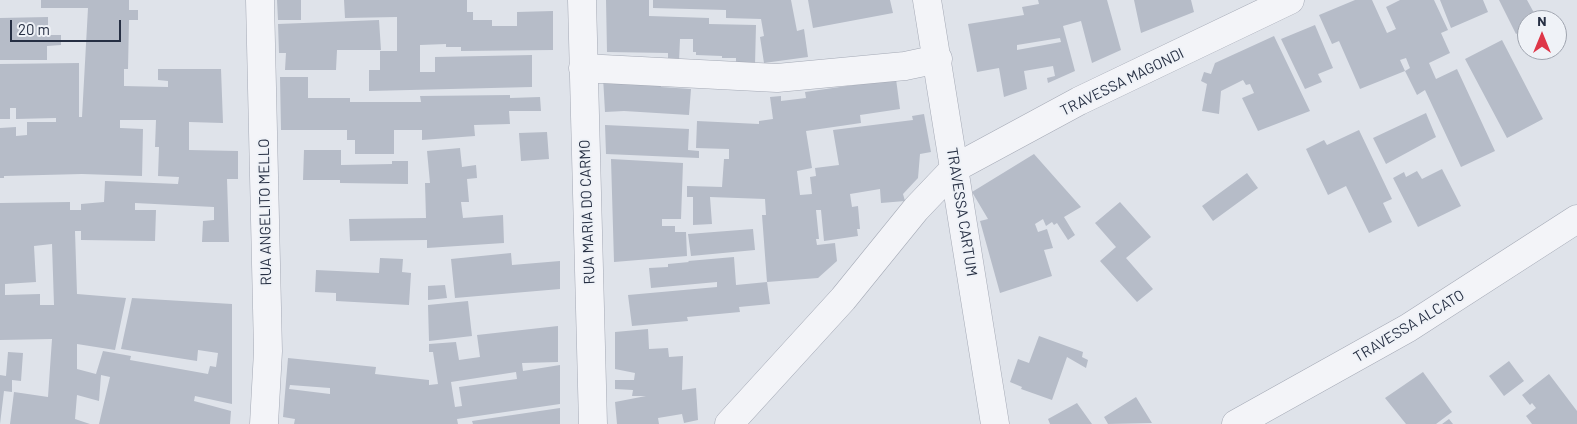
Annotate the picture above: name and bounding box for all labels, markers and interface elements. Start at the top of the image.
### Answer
scale bar [12,10,124,42]
north arrow [1517,10,1567,60]
text: N [1537,12,1547,29]
text: 20 m [18,20,50,38]
street label: TRAVESSA MAGONDI [1057,44,1187,120]
street label: RUA ANGELITO MELLO [255,138,275,286]
street label: RUA MARIA DO CARMO [575,139,599,285]
street label: TRAVESSA CARTUM [943,146,981,278]
street label: TRAVESSA ALCATO [1350,286,1468,366]

